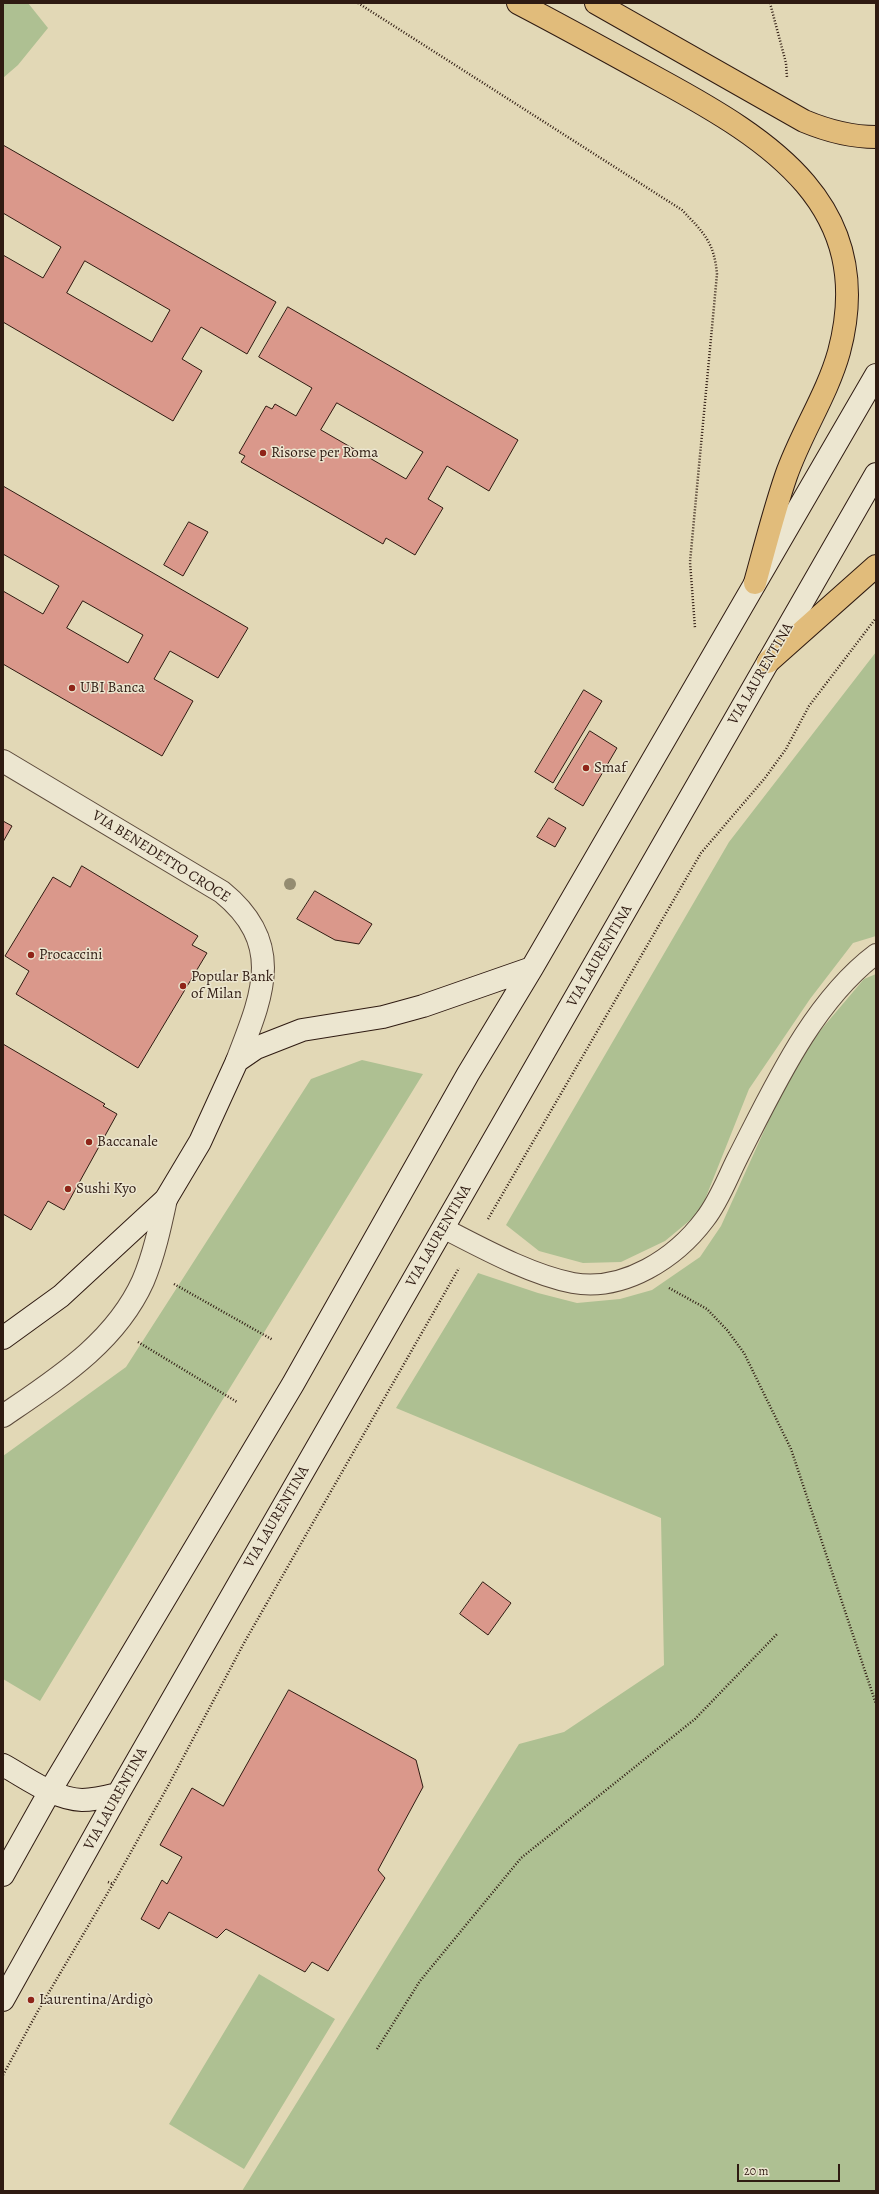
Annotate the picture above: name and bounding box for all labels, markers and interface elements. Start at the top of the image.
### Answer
place label: Risorse per Roma [271,444,378,462]
marker: Risorse per Roma [258,448,268,458]
street label: VIA LAURENTINA [725,620,797,728]
place label: UBI Banca [80,679,145,697]
marker: UBI Banca [67,683,77,693]
place label: Smaf [594,759,626,777]
marker: Smaf [581,763,591,773]
street label: VIA BENEDETTO CROCE [88,807,234,907]
street label: VIA LAURENTINA [564,902,636,1010]
place label: Procaccini [39,946,103,964]
marker: Procaccini [26,950,36,960]
place label: Popular Bank of Milan [191,968,273,1003]
marker: Popular Bank of Milan [178,981,188,991]
place label: Baccanale [97,1133,158,1151]
marker: Baccanale [84,1137,94,1147]
place label: Sushi Kyo [76,1180,136,1198]
street label: VIA LAURENTINA [403,1182,475,1290]
marker: Sushi Kyo [63,1184,73,1194]
street label: VIA LAURENTINA [241,1463,313,1571]
street label: VIA LAURENTINA [80,1745,152,1853]
place label: Laurentina/Ardigò [39,1991,153,2009]
marker: Laurentina/Ardigò [26,1995,36,2005]
scale bar [739,2156,842,2182]
text: 20 m [744,2163,768,2179]

